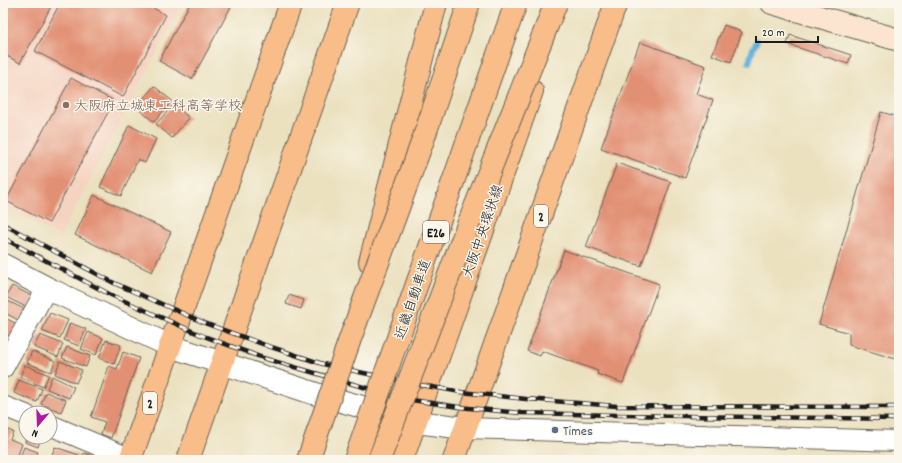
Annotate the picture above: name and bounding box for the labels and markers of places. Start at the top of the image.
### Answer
place label: 大阪府立城東工科高等学校 [74,97,242,117]
marker: 大阪府立城東工科高等学校 [61,100,71,110]
place label: Times [563,422,593,442]
marker: Times [550,425,560,435]

